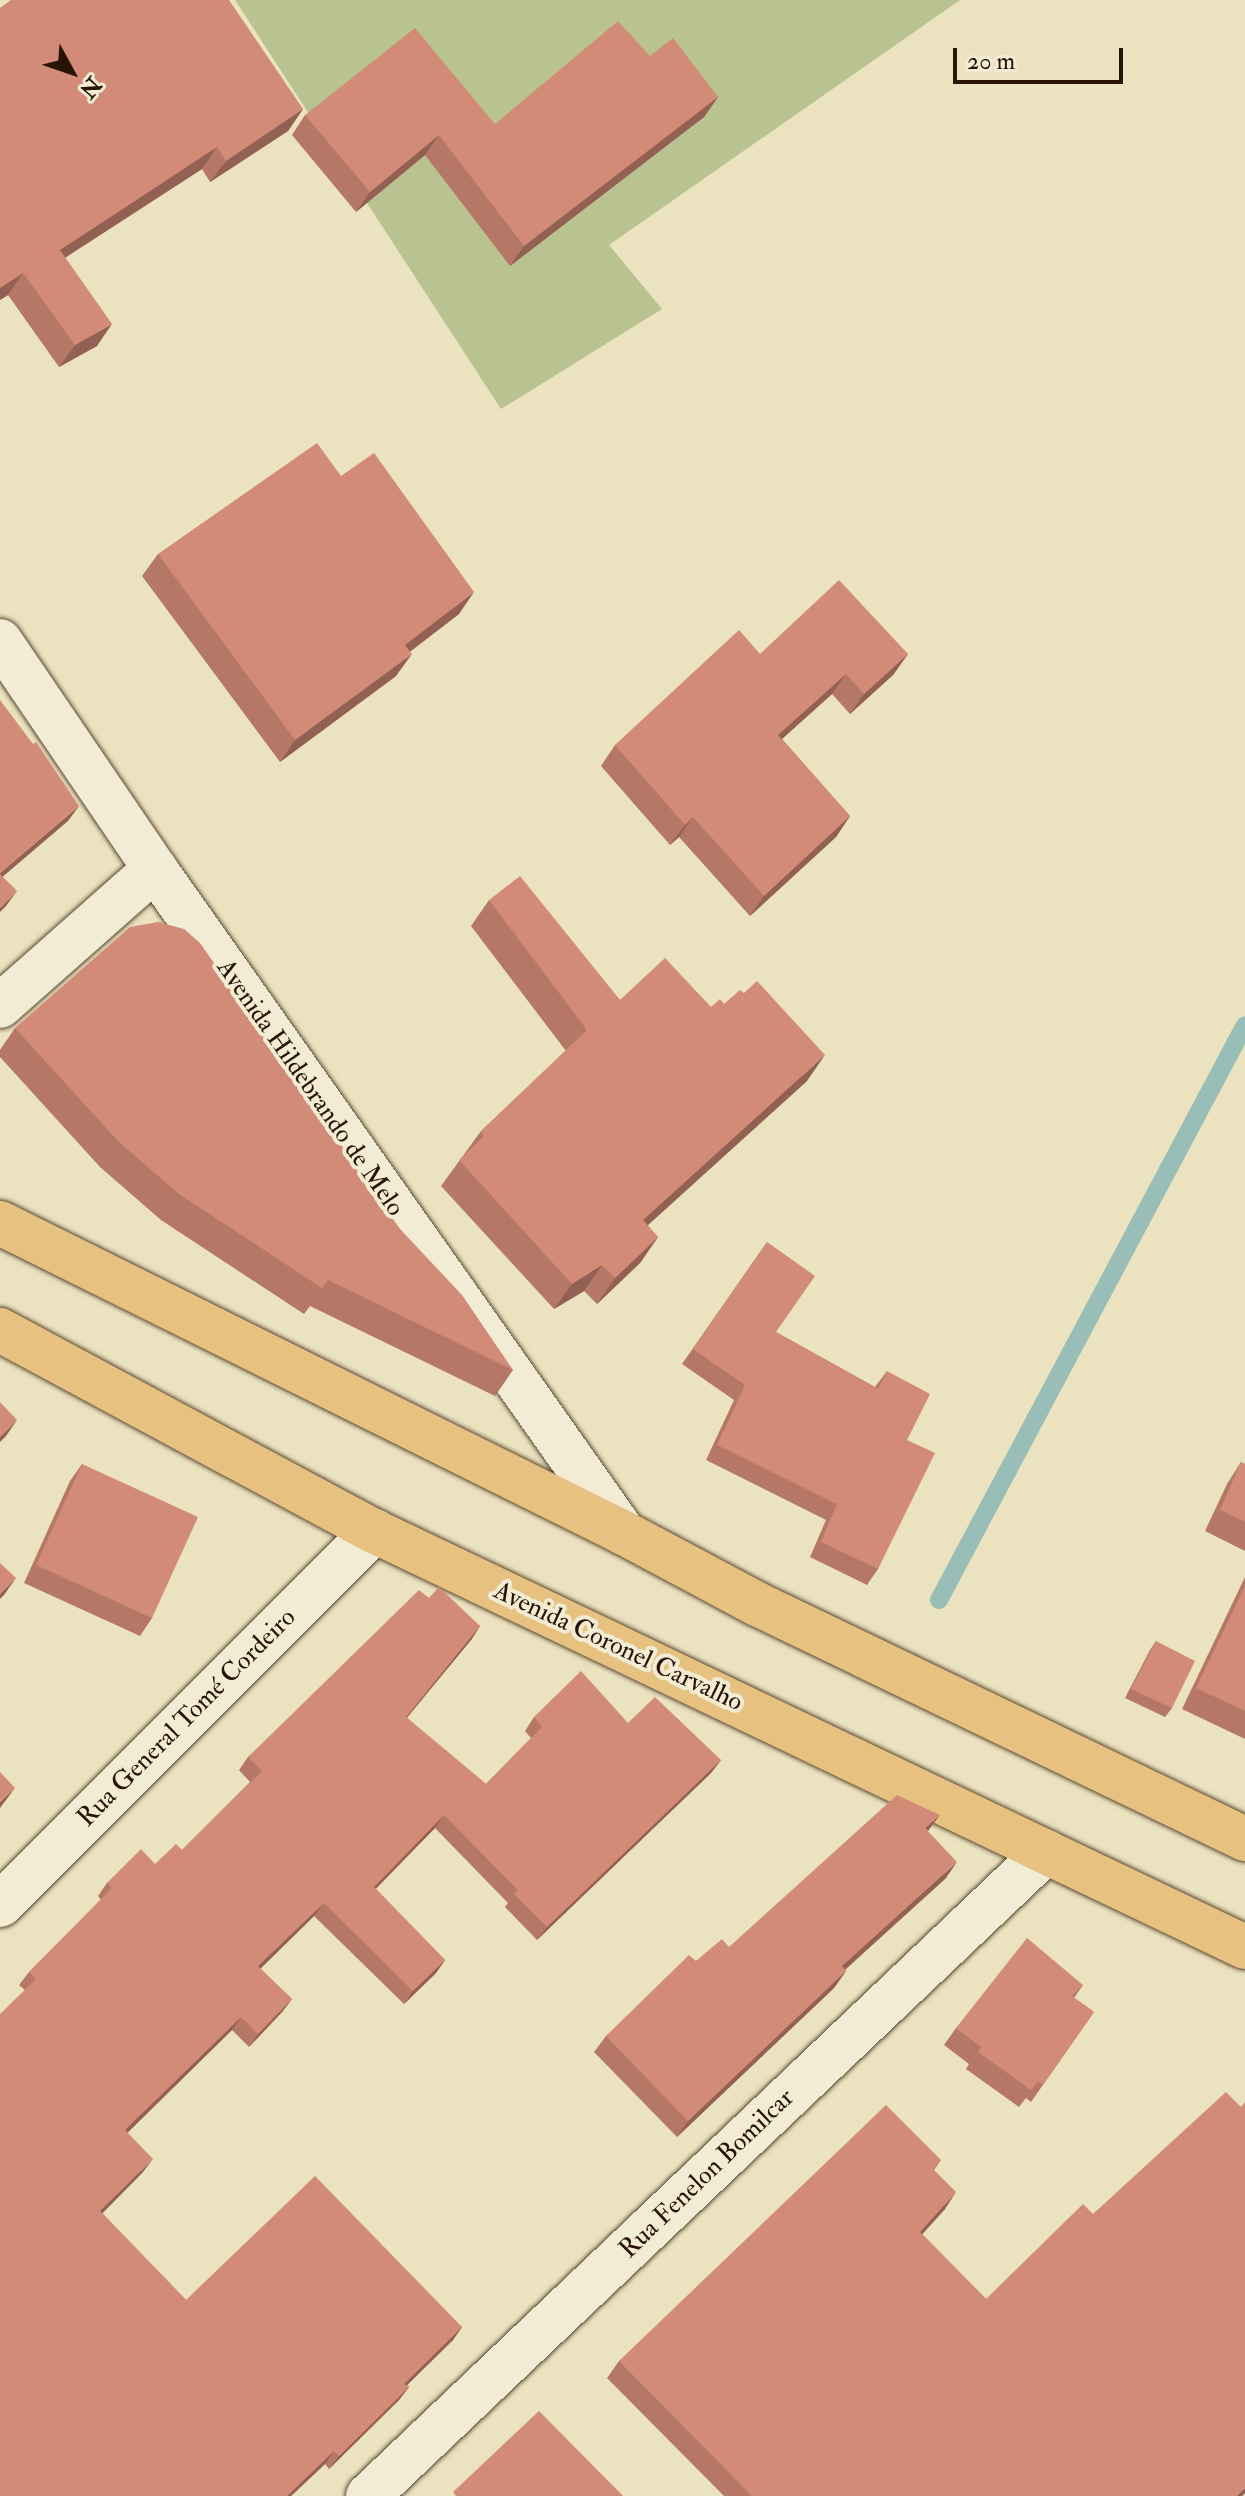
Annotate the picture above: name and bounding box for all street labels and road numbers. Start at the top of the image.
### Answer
street label: Avenida Hildebrando de Melo [209,954,411,1222]
street label: Avenida Coronel Carvalho [489,1576,747,1718]
street label: Rua General Tomé Cordeiro [71,1602,303,1834]
street label: Rua Fenelon Bomilcar [613,2083,801,2265]

